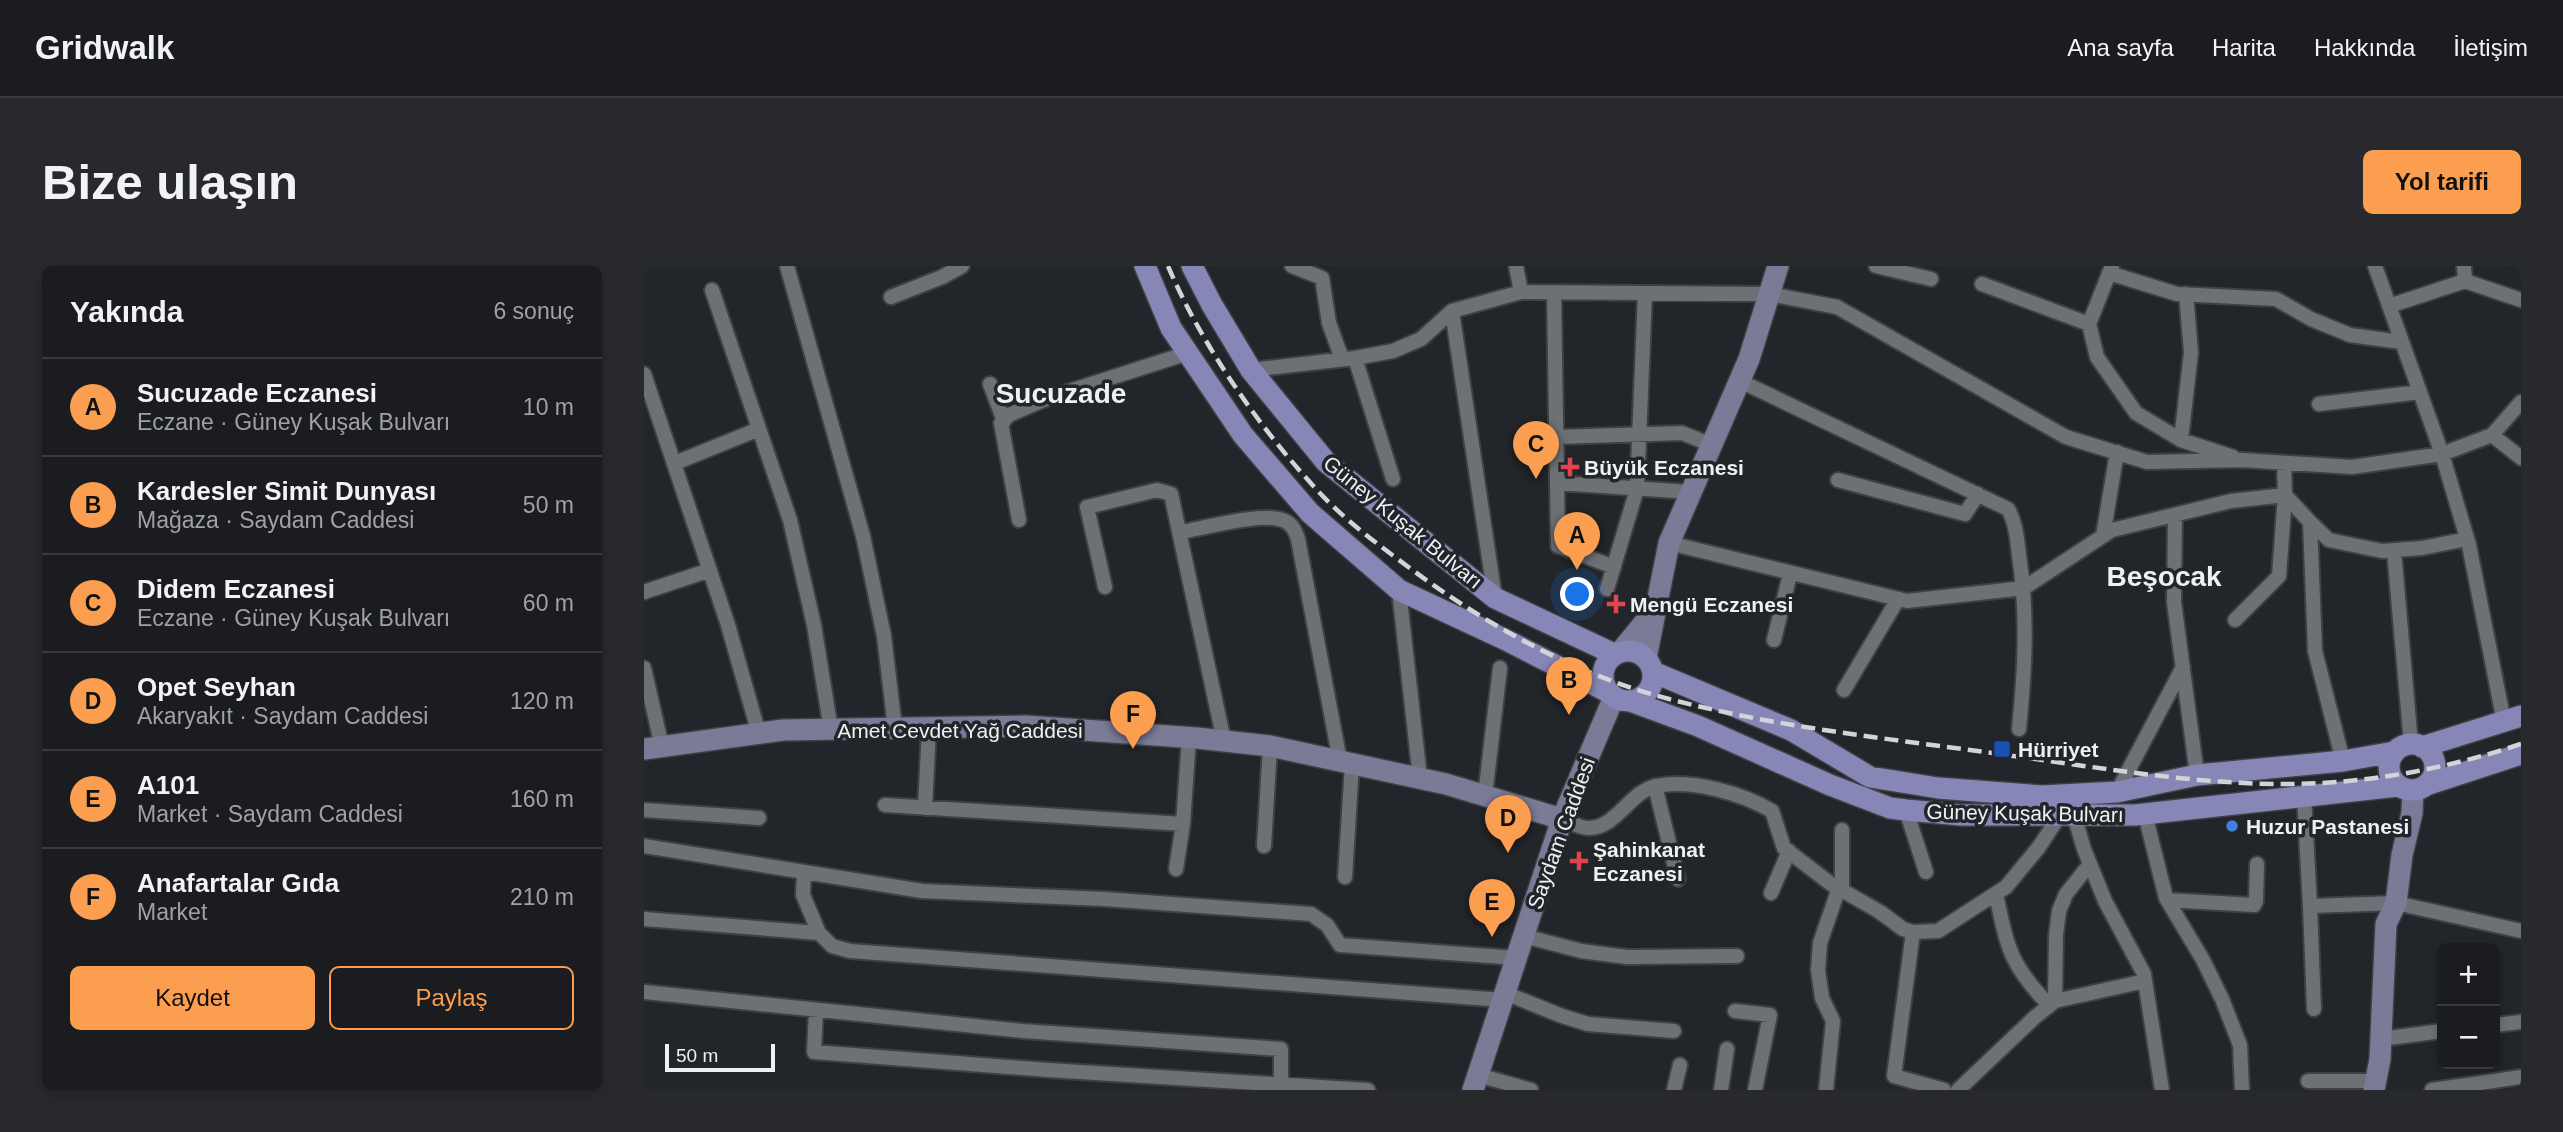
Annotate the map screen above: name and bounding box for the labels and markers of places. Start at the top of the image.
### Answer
pin: C [1513,421,1559,479]
place label: Büyük Eczanesi [1584,456,1744,479]
marker: Büyük Eczanesi [1562,459,1578,475]
pin: A [1554,512,1600,570]
place label: Mengü Eczanesi [1630,593,1793,616]
marker: Mengü Eczanesi [1608,596,1624,612]
pin: B [1546,657,1592,715]
pin: F [1110,691,1156,749]
place label: Hürriyet [2018,738,2099,761]
marker: Hürriyet [1992,739,2012,759]
pin: D [1485,795,1531,853]
place label: Huzur Pastanesi [2246,815,2409,838]
marker: Huzur Pastanesi [2224,818,2240,834]
place label: Şahinkanat Eczanesi [1593,838,1705,885]
marker: Şahinkanat Eczanesi [1571,853,1587,869]
pin: E [1469,879,1515,937]

